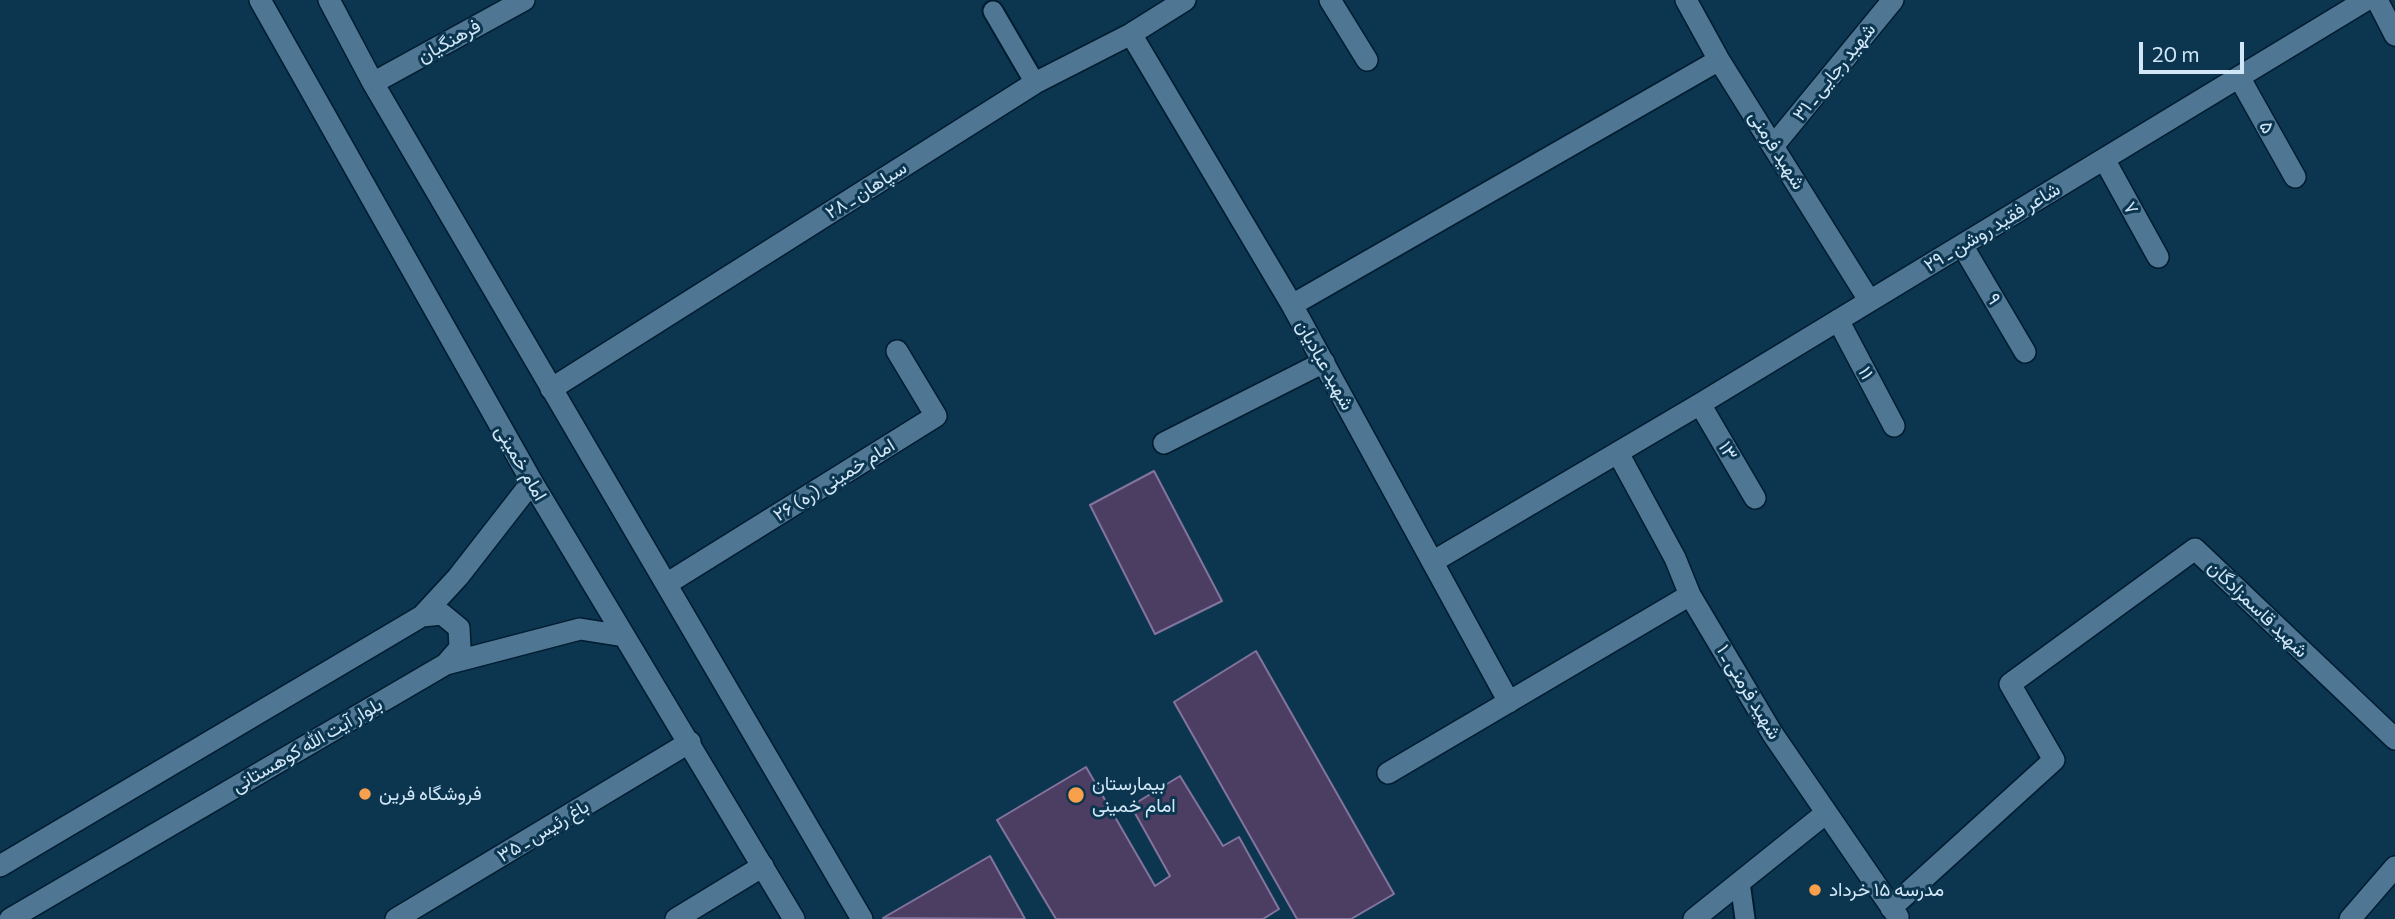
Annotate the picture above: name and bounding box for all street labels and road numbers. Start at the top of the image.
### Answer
street label: فرهنگیان [413,14,485,68]
street label: شهید رجایی ـ ۳۱ [1788,19,1880,125]
street label: شهید فرمنی [1744,106,1810,194]
street label: ۵ [2254,117,2280,137]
street label: سپاهان ـ ۲۸ [821,156,911,224]
street label: شاعر فقید روشن ـ ۲۹ [1920,177,2064,277]
street label: ۷ [2118,198,2144,218]
street label: ۹ [1982,289,2006,309]
street label: شهید عبادیان [1291,316,1359,414]
street label: ۱۱ [1853,363,1879,383]
street label: امام خمینی [490,421,552,505]
street label: امام خمینی (ره) ۲۶ [769,434,899,526]
street label: ۱۳ [1714,438,1742,464]
street label: شهید قاسمزادگان [2203,556,2313,662]
street label: شهید فرمنی ـ ۱ [1712,640,1786,744]
street label: بلوار آیت الله کوهستانی [228,693,386,797]
street label: باغ رئیس ـ ۳۵ [493,795,593,867]

